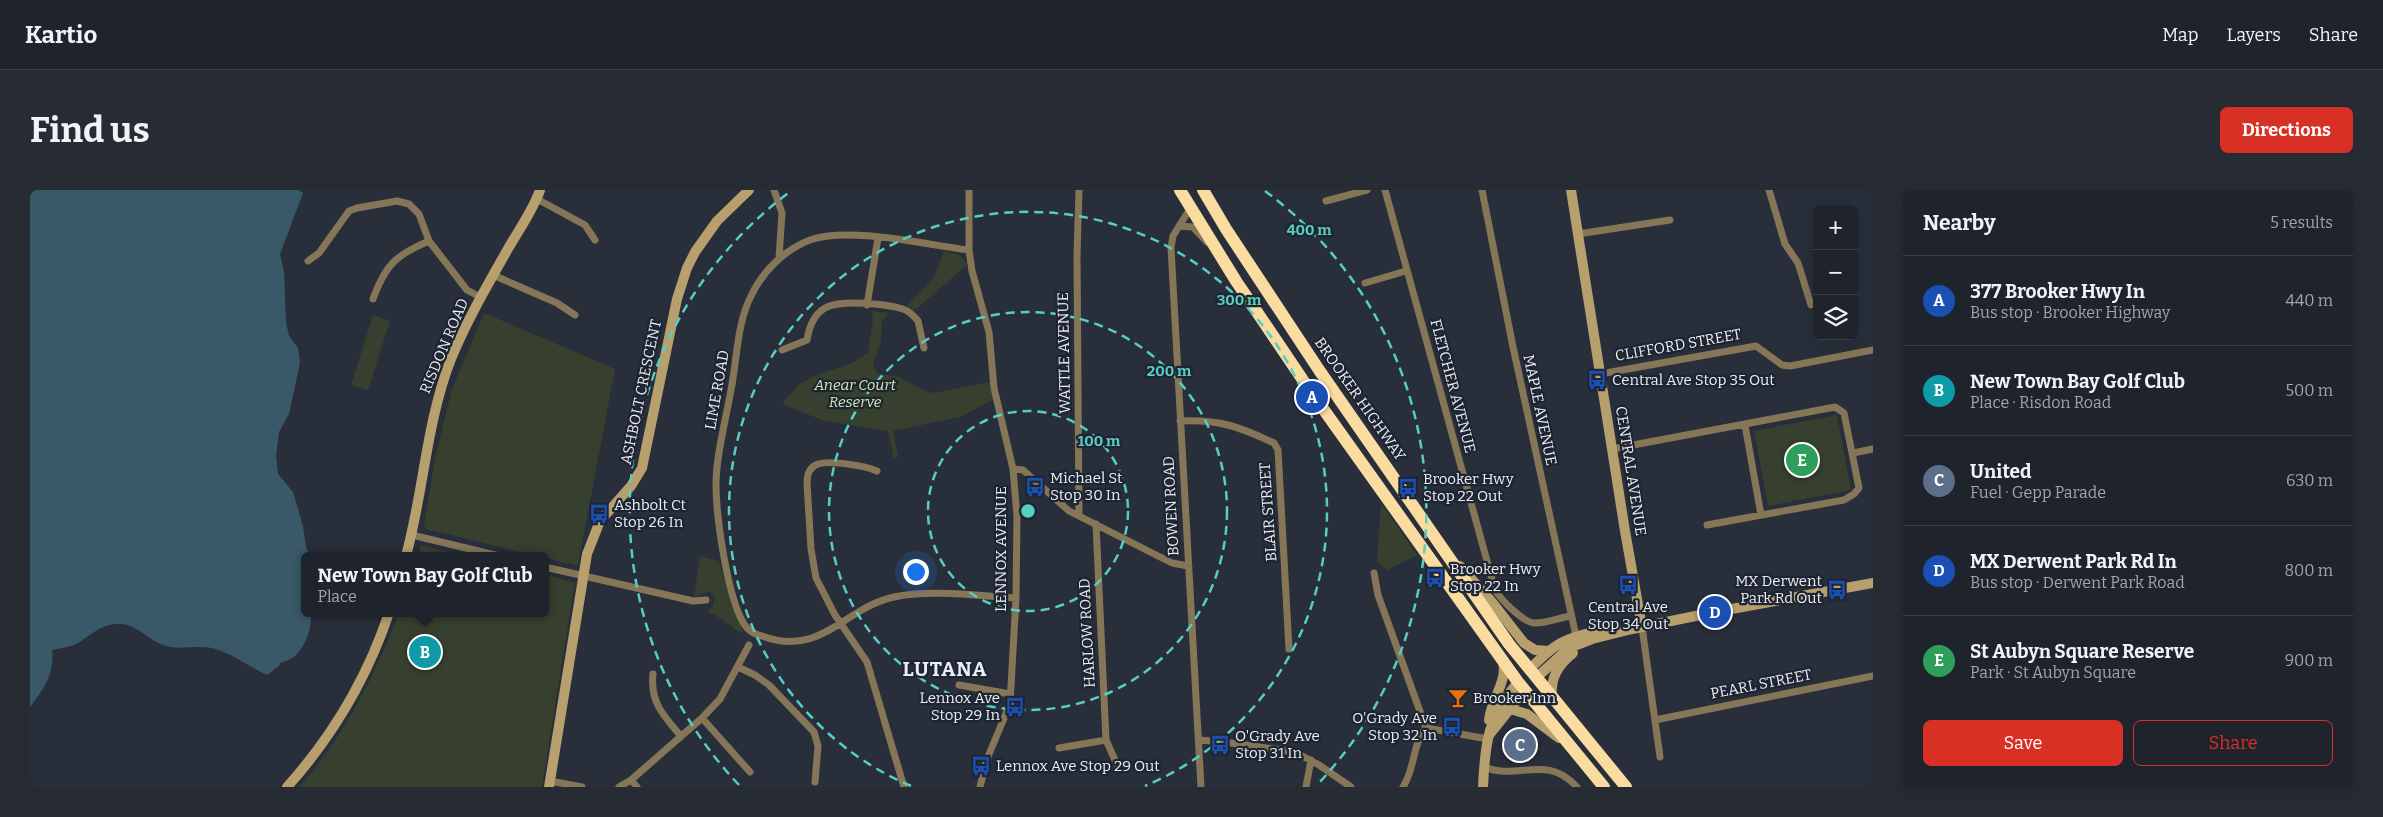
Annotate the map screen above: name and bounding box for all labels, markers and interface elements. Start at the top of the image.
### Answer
text: Kartio [25,21,97,49]
text: Map [2162,24,2198,46]
text: Layers [2226,24,2281,46]
text: Share [2309,24,2358,46]
button: Directions [2220,107,2353,153]
text: Find us [30,109,150,151]
map controls [1813,205,1858,340]
button: + [1813,205,1858,250]
text: Nearby [1923,210,1996,236]
text: 5 results [2270,213,2333,232]
text: 400 m [1286,221,1332,239]
button: − [1813,250,1858,295]
text: 377 Brooker Hwy In [1970,280,2145,303]
text: 300 m [1217,291,1262,309]
text: A [1933,291,1945,310]
text: 440 m [2286,291,2333,310]
street label: WATTLE AVENUE [1054,292,1074,414]
button: layers [1813,295,1858,340]
street label: RISDON ROAD [416,296,472,396]
text: Bus stop · Brooker Highway [1970,303,2170,322]
street label: FLETCHER AVENUE [1426,317,1480,455]
street label: ASHBOLT CRESCENT [617,318,665,466]
street label: CLIFFORD STREET [1613,325,1743,365]
street label: BROOKER HIGHWAY [1311,334,1409,464]
street label: LIME ROAD [701,349,733,431]
street label: MAPLE AVENUE [1519,353,1561,467]
text: 200 m [1147,362,1192,380]
bus stop icon: Central Ave Stop 35 Out [1586,369,1608,391]
text: New Town Bay Golf Club [1970,370,2185,393]
place label: Central Ave Stop 35 Out [1612,371,1775,389]
park label: Anear Court Reserve [813,376,897,411]
pin: A [1296,378,1328,416]
text: B [1934,381,1944,400]
text: 500 m [2285,381,2333,400]
text: Place · Risdon Road [1970,393,2111,412]
street label: CENTRAL AVENUE [1612,405,1650,537]
text: 100 m [1078,432,1121,450]
pin: E [1786,441,1818,479]
street label: BOWEN ROAD [1159,455,1183,557]
text: United [1970,460,2031,483]
street label: BLAIR STREET [1256,462,1280,562]
place label: Michael St Stop 30 In [1050,469,1123,504]
place label: Brooker Hwy Stop 22 Out [1423,470,1514,505]
text: C [1934,471,1944,490]
text: 630 m [2286,471,2333,490]
bus stop icon: Michael St Stop 30 In [1024,476,1046,498]
bus stop icon: Brooker Hwy Stop 22 Out [1397,477,1419,499]
text: Fuel · Gepp Parade [1970,483,2106,502]
street label: LENNOX AVENUE [992,486,1010,612]
place label: Ashbolt Ct Stop 26 In [614,496,686,531]
centre of rings [1019,502,1037,520]
bus stop icon: Ashbolt Ct Stop 26 In [588,503,610,525]
text: MX Derwent Park Rd In [1970,550,2177,573]
popup [301,552,549,617]
your location [903,559,929,585]
place label: Brooker Hwy Stop 22 In [1450,560,1541,595]
text: D [1933,561,1945,580]
text: 800 m [2284,561,2333,580]
text: New Town Bay Golf Club [318,564,532,587]
bus stop icon: Brooker Hwy Stop 22 In [1424,567,1446,589]
place label: MX Derwent Park Rd Out [1735,572,1823,607]
text: Bus stop · Derwent Park Road [1970,573,2185,592]
bus stop icon: Central Ave Stop 34 Out [1617,574,1639,596]
street label: HARLOW ROAD [1075,578,1099,688]
bus stop icon: MX Derwent Park Rd Out [1826,579,1848,601]
text: Place [318,587,357,606]
pin: D [1699,593,1731,631]
place label: Central Ave Stop 34 Out [1588,598,1669,633]
pin: B [409,633,441,671]
text: St Aubyn Square Reserve [1970,640,2194,663]
text: E [1934,651,1944,670]
text: 900 m [2285,651,2333,670]
district label: LUTANA [903,657,988,681]
text: Park · St Aubyn Square [1970,663,2136,682]
street label: PEARL STREET [1709,665,1813,703]
bar icon: Brooker Inn [1447,687,1469,709]
place label: Lennox Ave Stop 29 In [920,689,1000,724]
place label: Brooker Inn [1473,689,1556,707]
bus stop icon: Lennox Ave Stop 29 In [1004,696,1026,718]
place label: O'Grady Ave Stop 32 In [1352,709,1437,744]
bus stop icon: O'Grady Ave Stop 32 In [1441,716,1463,738]
button: Save [1923,720,2123,766]
button: Share [2133,720,2333,766]
pin: C [1504,726,1536,764]
place label: O'Grady Ave Stop 31 In [1235,727,1320,762]
bus stop icon: O'Grady Ave Stop 31 In [1209,734,1231,756]
bus stop icon: Lennox Ave Stop 29 Out [970,755,992,777]
place label: Lennox Ave Stop 29 Out [996,757,1160,775]

